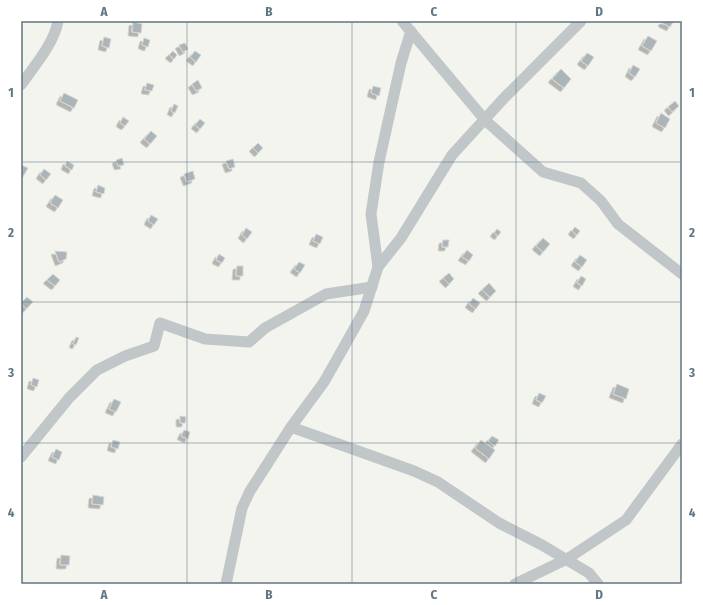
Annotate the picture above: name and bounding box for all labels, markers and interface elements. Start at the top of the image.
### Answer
text: A [99,4,108,19]
text: B [265,4,273,19]
text: C [431,4,438,19]
text: D [595,4,603,19]
text: 1 [8,85,14,100]
text: 1 [689,85,695,100]
text: 2 [7,225,14,240]
text: 2 [688,225,695,240]
text: 3 [7,365,14,380]
text: 3 [688,365,695,380]
text: 4 [8,505,15,520]
text: 4 [689,505,696,520]
text: A [99,587,108,602]
text: B [265,587,273,602]
text: C [431,587,438,602]
text: D [595,587,603,602]

